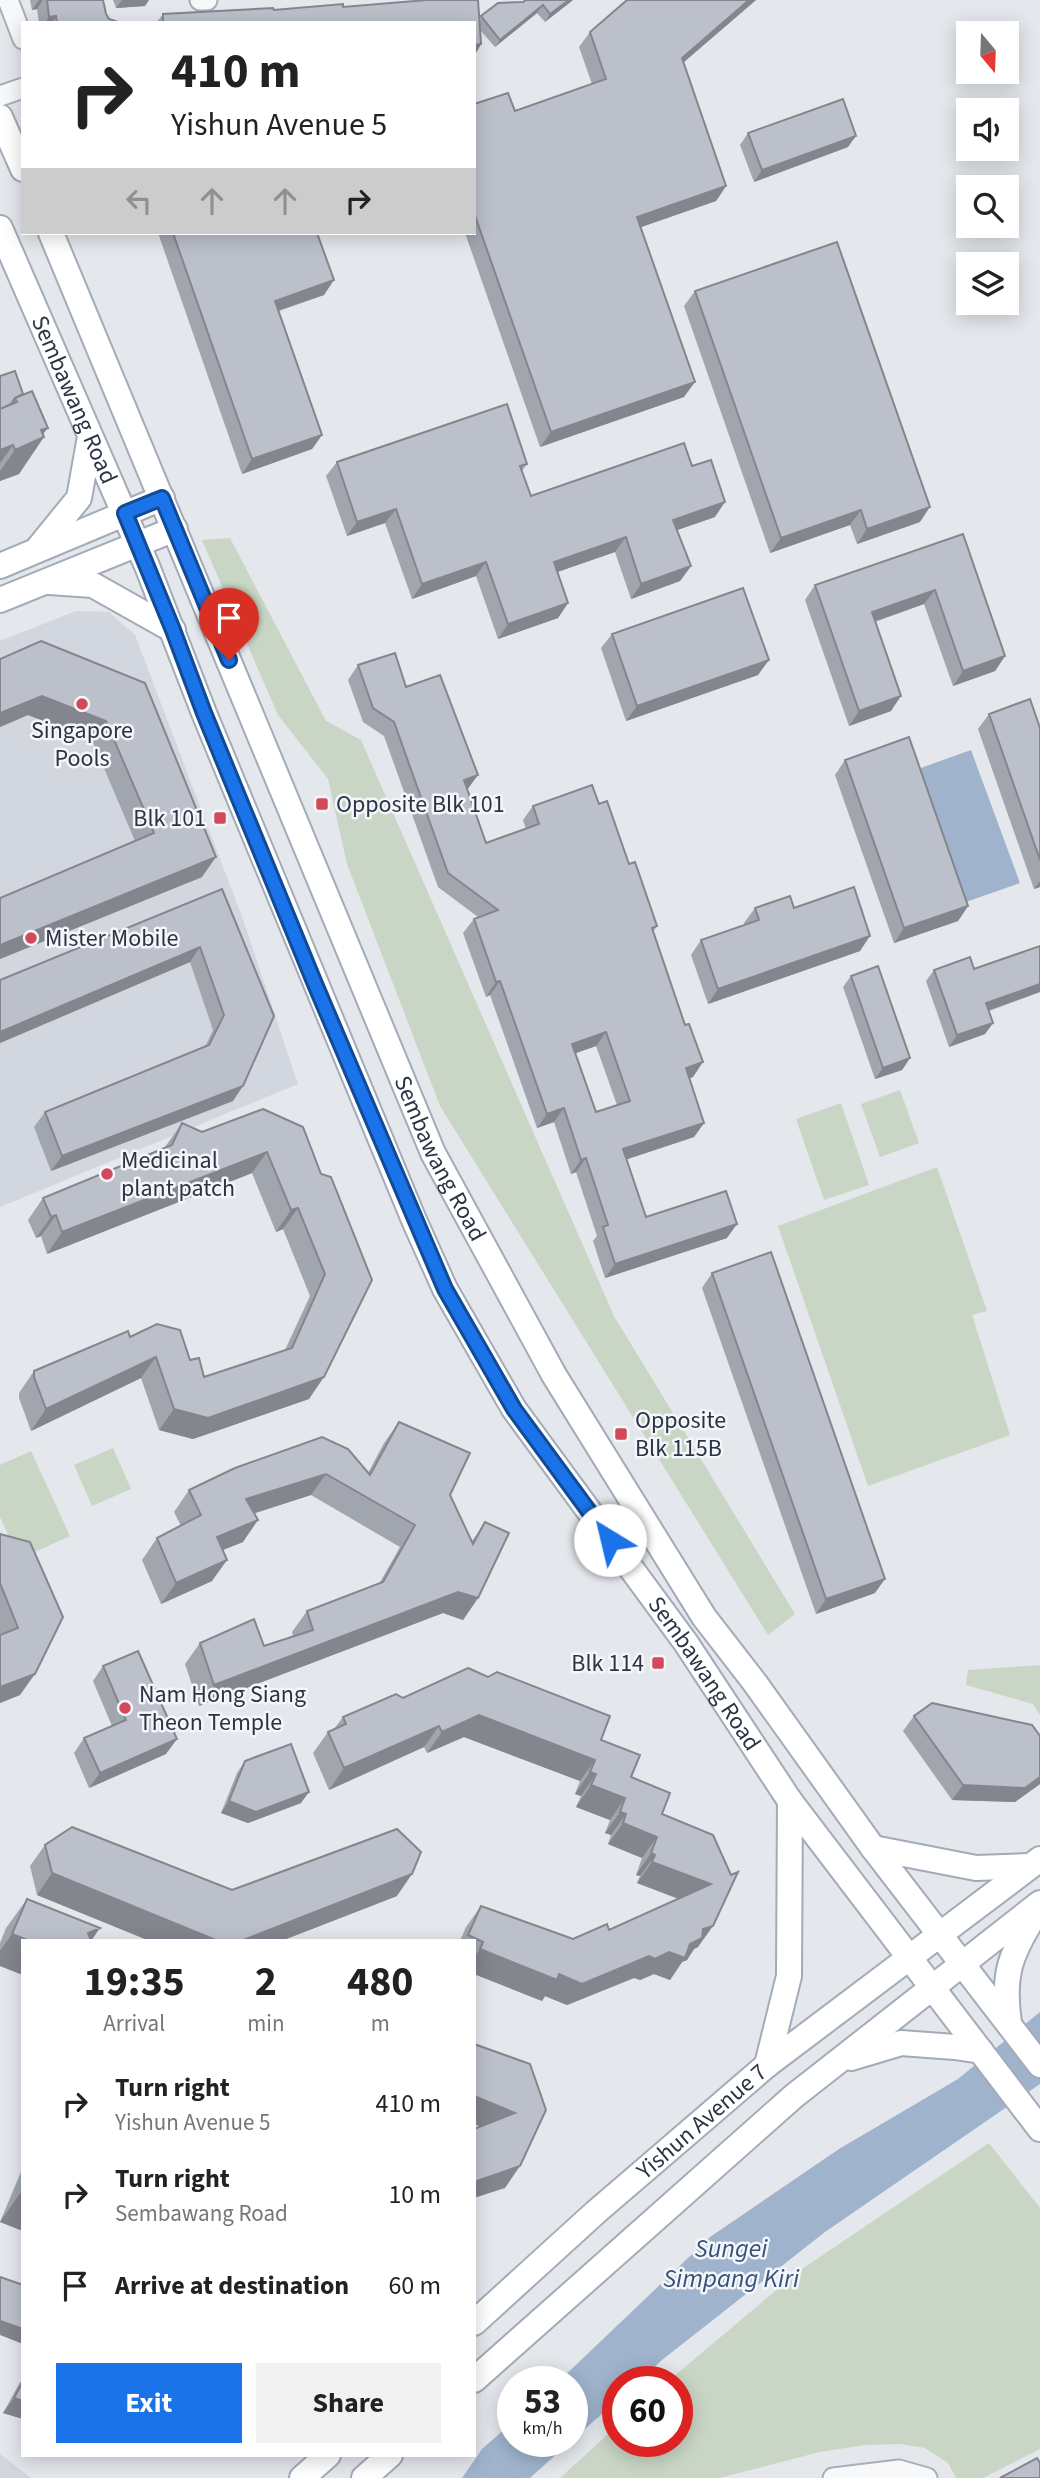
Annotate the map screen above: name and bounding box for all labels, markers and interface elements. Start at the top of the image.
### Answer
north arrow [956,21,1018,84]
map controls [956,21,1019,315]
text: 410 m [171,37,300,107]
icon: right [56,49,147,140]
button: sound [956,98,1019,161]
text: Yishun Avenue 5 [171,102,387,148]
button: search [956,175,1019,238]
icon: left [120,182,158,220]
icon: ahead [193,182,231,220]
icon: ahead [266,182,304,220]
icon: right [339,182,377,220]
button: layers [956,252,1019,315]
street label: Sembawang Road [22,310,126,489]
pin [199,588,259,660]
icon: arrive [210,599,248,637]
marker: Singapore Pools [74,696,90,712]
place label: Singapore Pools [31,713,133,776]
place label: Opposite Blk 101 [336,787,505,822]
marker: Opposite Blk 101 [314,796,330,812]
place label: Blk 101 [133,801,206,836]
marker: Blk 101 [212,810,228,826]
place label: Mister Mobile [45,921,178,956]
marker: Mister Mobile [23,930,39,946]
street label: Sembawang Road [385,1070,495,1248]
place label: Medicinal plant patch [121,1143,235,1206]
marker: Medicinal plant patch [99,1166,115,1182]
place label: Opposite Blk 115B [635,1403,726,1466]
marker: Opposite Blk 115B [613,1426,629,1442]
position arrow [573,1503,647,1577]
street label: Sembawang Road [639,1589,769,1758]
place label: Blk 114 [571,1646,644,1681]
marker: Blk 114 [650,1655,666,1671]
place label: Nam Hong Siang Theon Temple [139,1677,306,1740]
marker: Nam Hong Siang Theon Temple [117,1700,133,1716]
text: 19:35 [83,1952,185,2012]
text: 2 [255,1952,277,2012]
text: 480 [347,1952,414,2012]
text: Arrival [103,2007,165,2040]
text: min [247,2007,285,2040]
text: m [371,2007,390,2040]
street label: Yishun Avenue 7 [628,2056,775,2189]
text: Turn right [115,2069,230,2106]
icon: right [56,2085,94,2123]
text: 410 m [375,2085,441,2122]
text: Yishun Avenue 5 [115,2106,270,2139]
text: Turn right [115,2160,230,2197]
icon: right [56,2176,94,2214]
text: 10 m [388,2176,441,2213]
text: Sembawang Road [115,2197,288,2230]
water label: Sungei Simpang Kiri [663,2230,800,2297]
icon: arrive [56,2267,94,2305]
text: Arrive at destination [115,2267,349,2304]
text: 60 m [388,2267,441,2304]
button: Exit [56,2363,242,2443]
button: Share [256,2363,441,2443]
speed limit sign: 60 [602,2366,693,2457]
text: 53 [524,2377,561,2427]
text: km/h [523,2416,562,2441]

